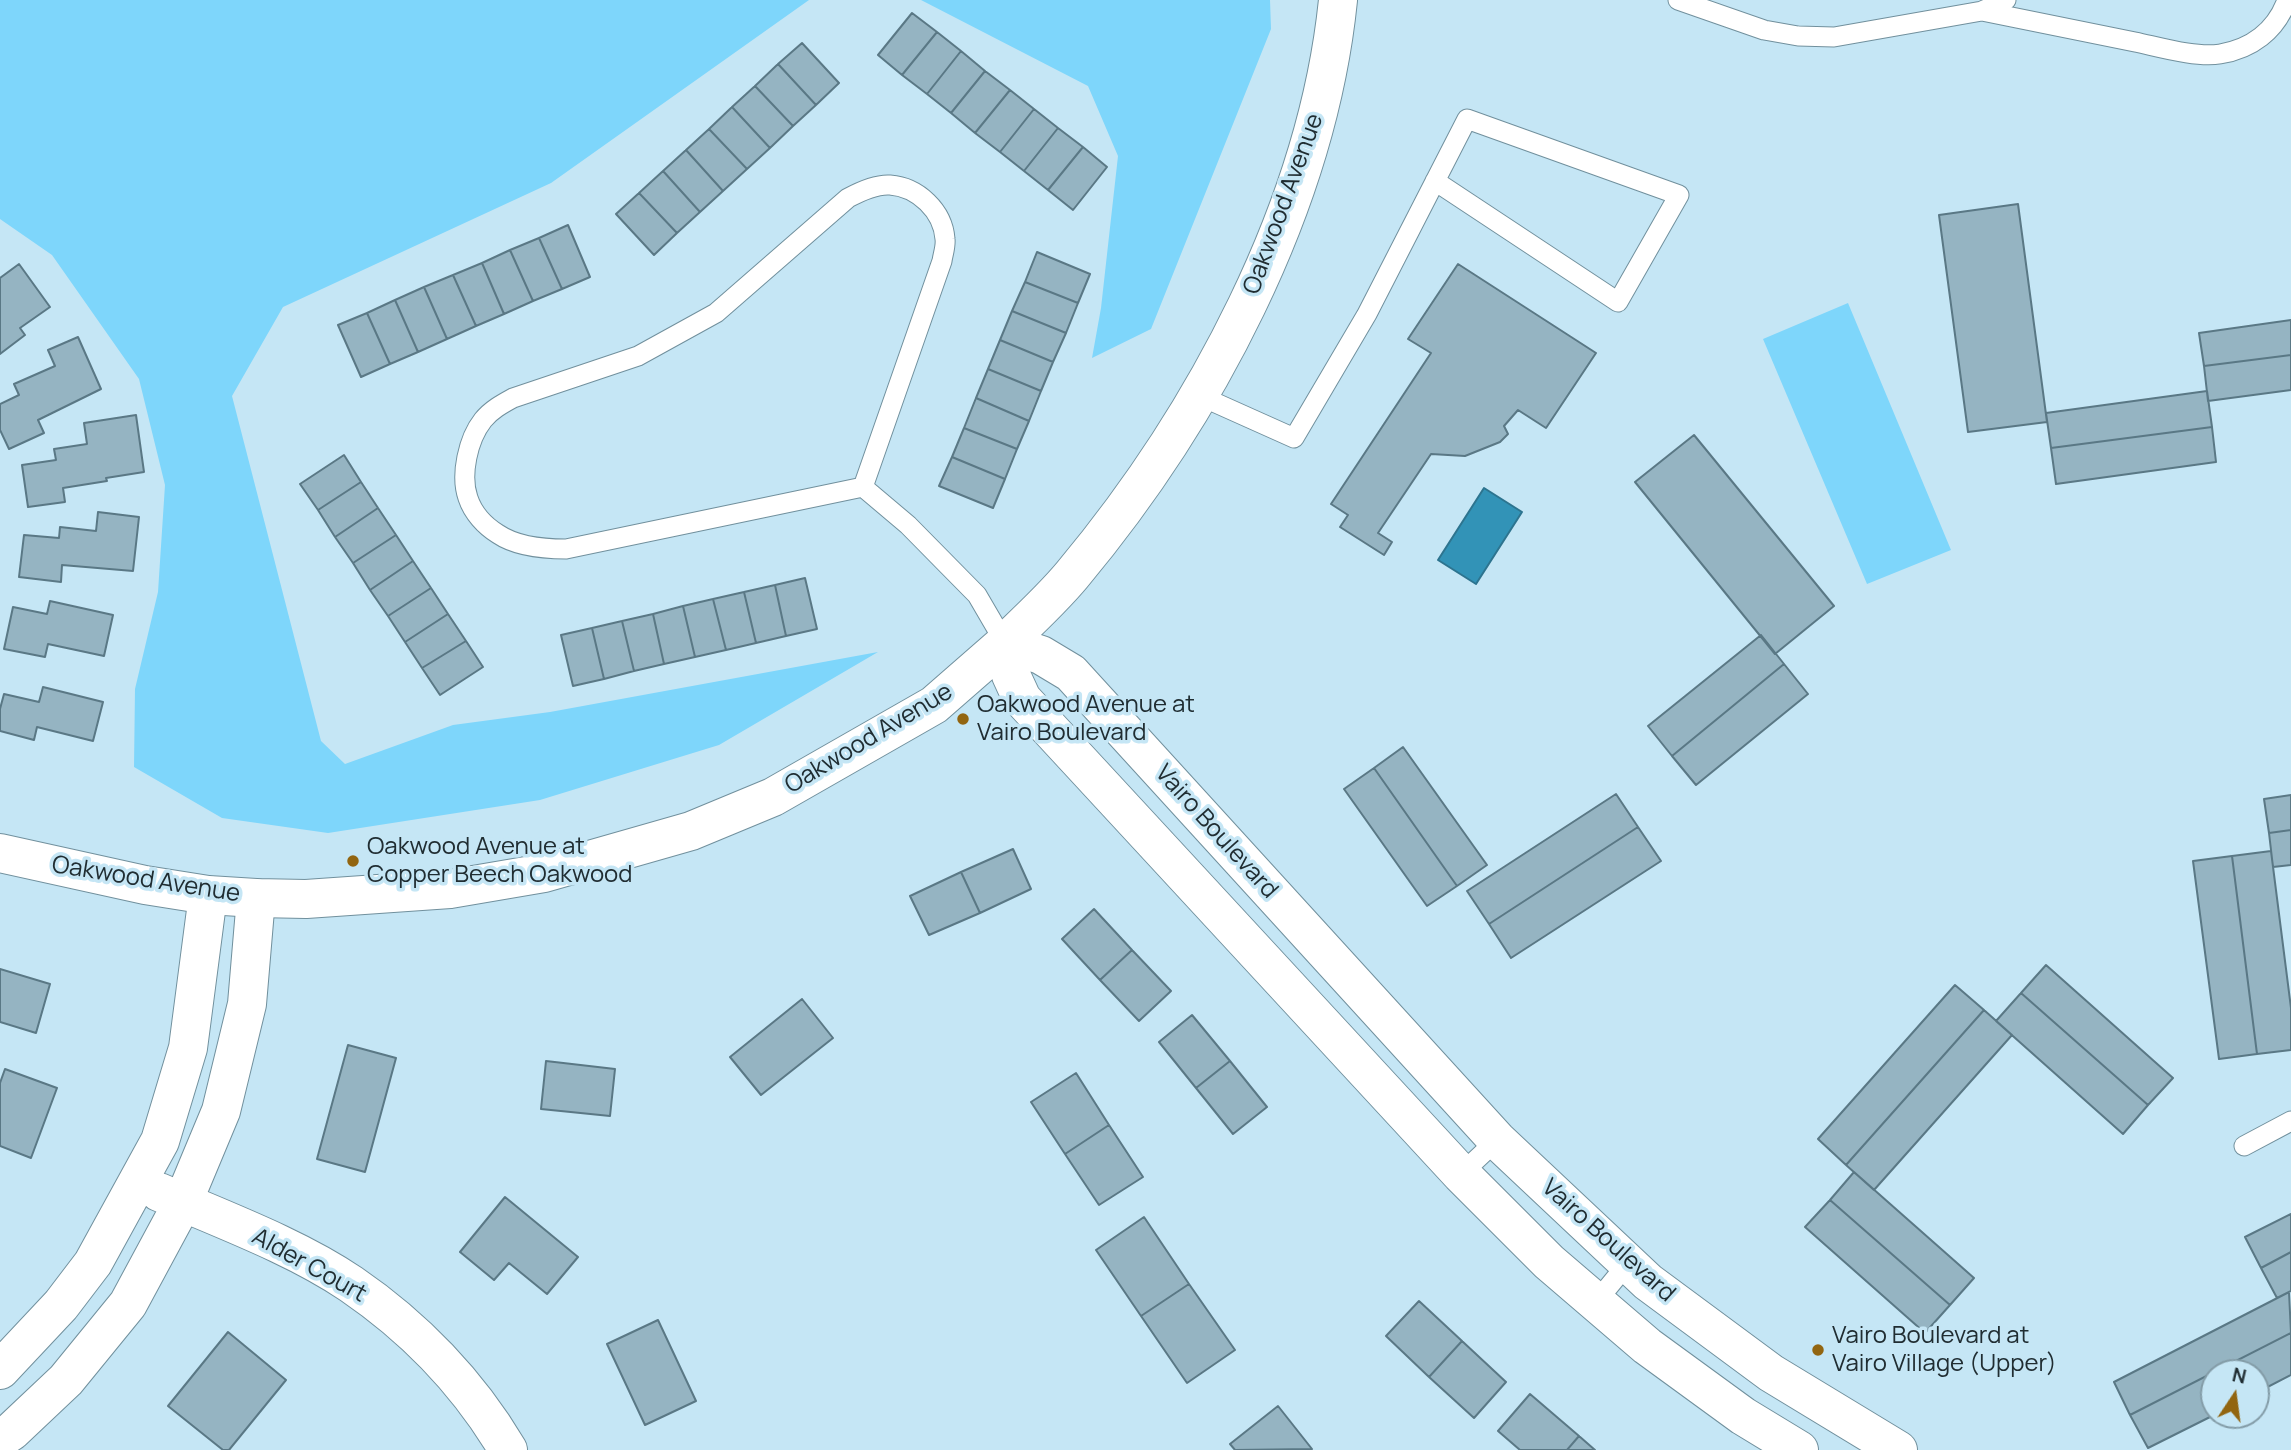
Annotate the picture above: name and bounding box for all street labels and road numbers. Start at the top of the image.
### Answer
street label: Oakwood Avenue [1238,110,1330,298]
street label: Oakwood Avenue [780,678,958,800]
street label: Vairo Boulevard [1149,759,1283,905]
street label: Oakwood Avenue [50,851,242,909]
street label: Vairo Boulevard [1535,1174,1681,1308]
street label: Alder Court [247,1223,371,1309]

